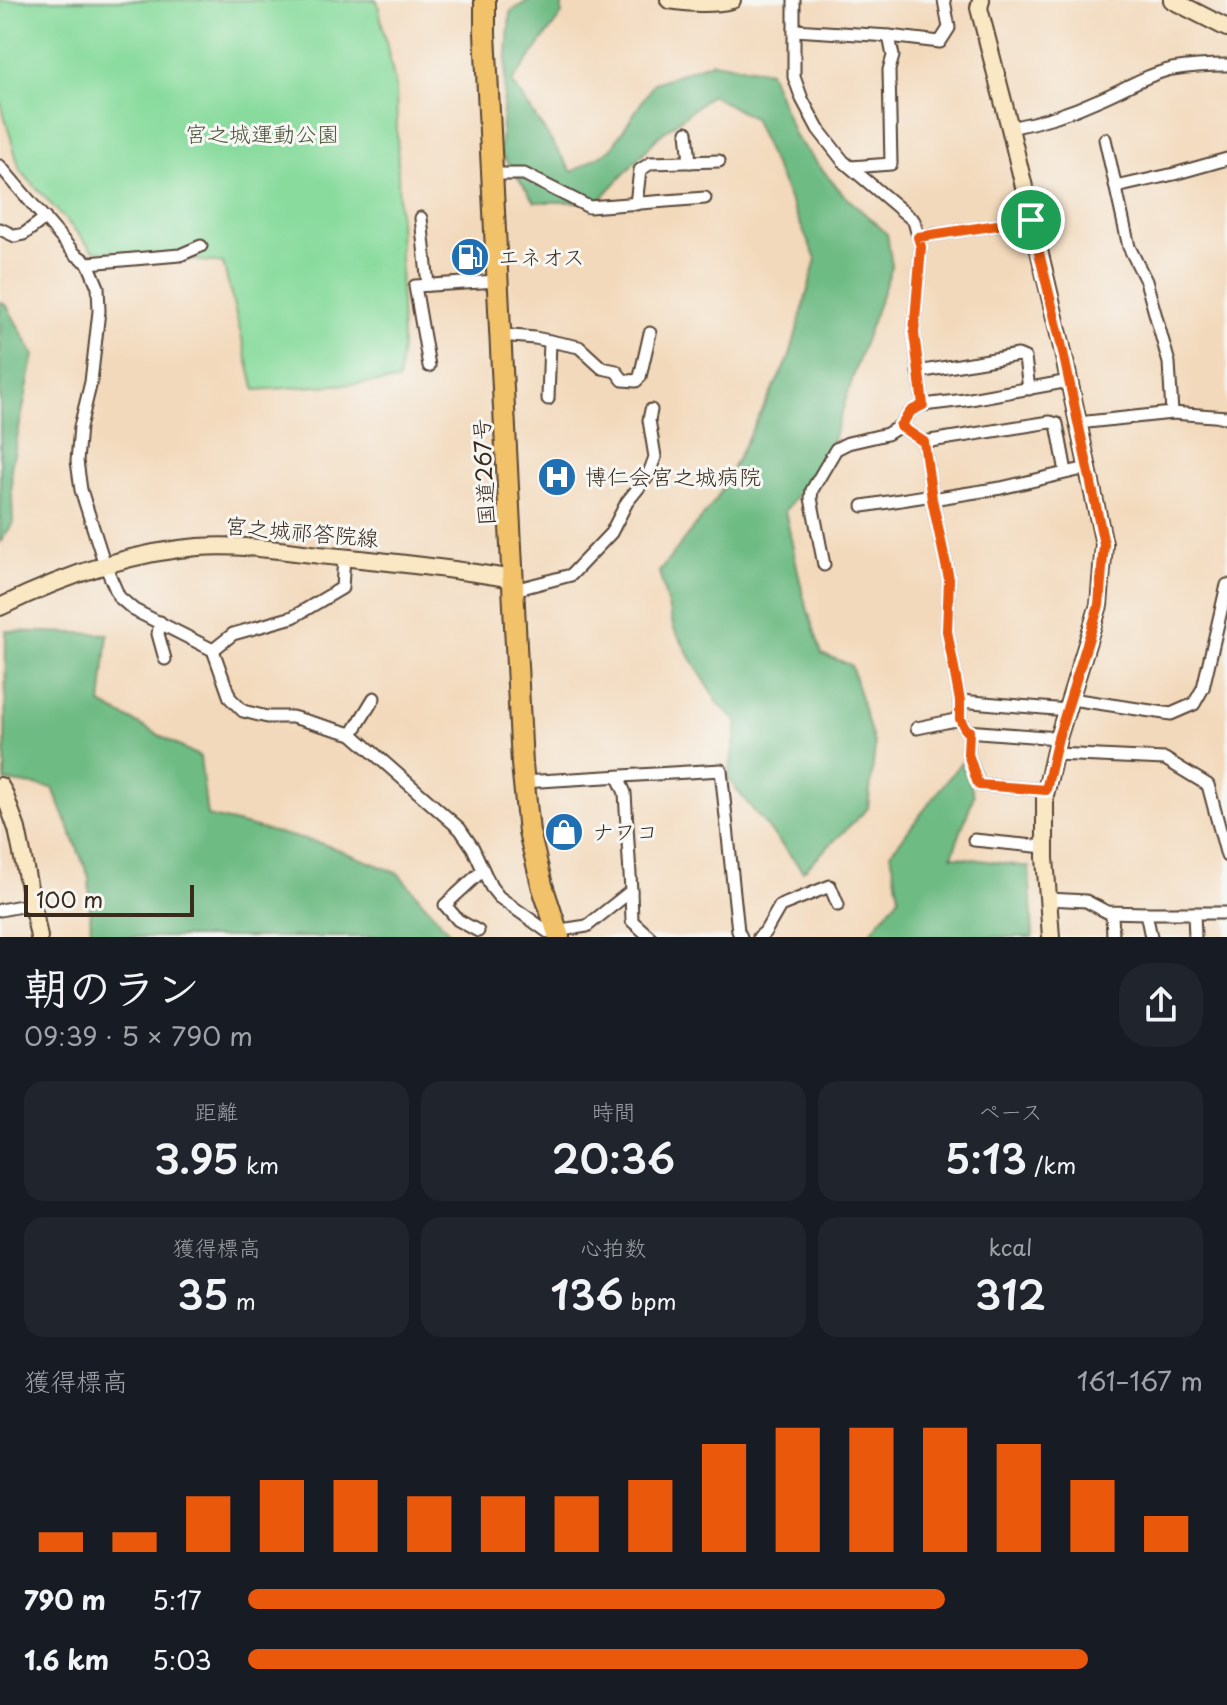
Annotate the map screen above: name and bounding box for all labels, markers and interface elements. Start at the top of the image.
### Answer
park label: 宮之城運動公園 [185,116,339,149]
pin [997,186,1065,254]
icon: arrive [1009,198,1053,242]
fuel station icon: エネオス [449,236,491,278]
place label: エネオス [498,239,585,272]
street label: 国道267号 [463,417,502,527]
hospital icon: 博仁会宮之城病院 [536,456,578,498]
place label: 博仁会宮之城病院 [585,459,761,492]
street label: 宮之城祁答院線 [224,507,380,554]
shop icon: ナフコ [543,811,585,853]
place label: ナフコ [592,814,658,847]
scale bar [24,881,194,917]
text: 100 m [36,882,103,915]
text: 朝のラン [24,953,200,1019]
button: share [1119,963,1203,1047]
text: 09:39 · 5 × 790 m [24,1016,253,1055]
text: 距離 [194,1094,239,1127]
text: 時間 [591,1094,636,1127]
text: ペース [978,1094,1043,1127]
text: 3.95 [154,1127,239,1188]
text: 20:36 [552,1127,675,1188]
text: 5:13 [945,1127,1027,1188]
text: km [239,1148,279,1181]
text: /km [1027,1148,1076,1181]
text: 獲得標高 [172,1230,261,1263]
text: 心拍数 [580,1230,647,1263]
text: kcal [989,1230,1032,1263]
text: 35 [177,1263,229,1324]
text: 136 [551,1263,624,1324]
text: 312 [975,1263,1046,1324]
text: m [229,1284,256,1317]
text: bpm [624,1284,676,1317]
text: 獲得標高 [24,1361,128,1400]
text: 161–167 m [1077,1361,1203,1400]
text: 790 m [24,1580,106,1619]
text: 5:17 [152,1580,202,1619]
text: 1.6 km [24,1640,109,1679]
text: 5:03 [152,1640,212,1679]

